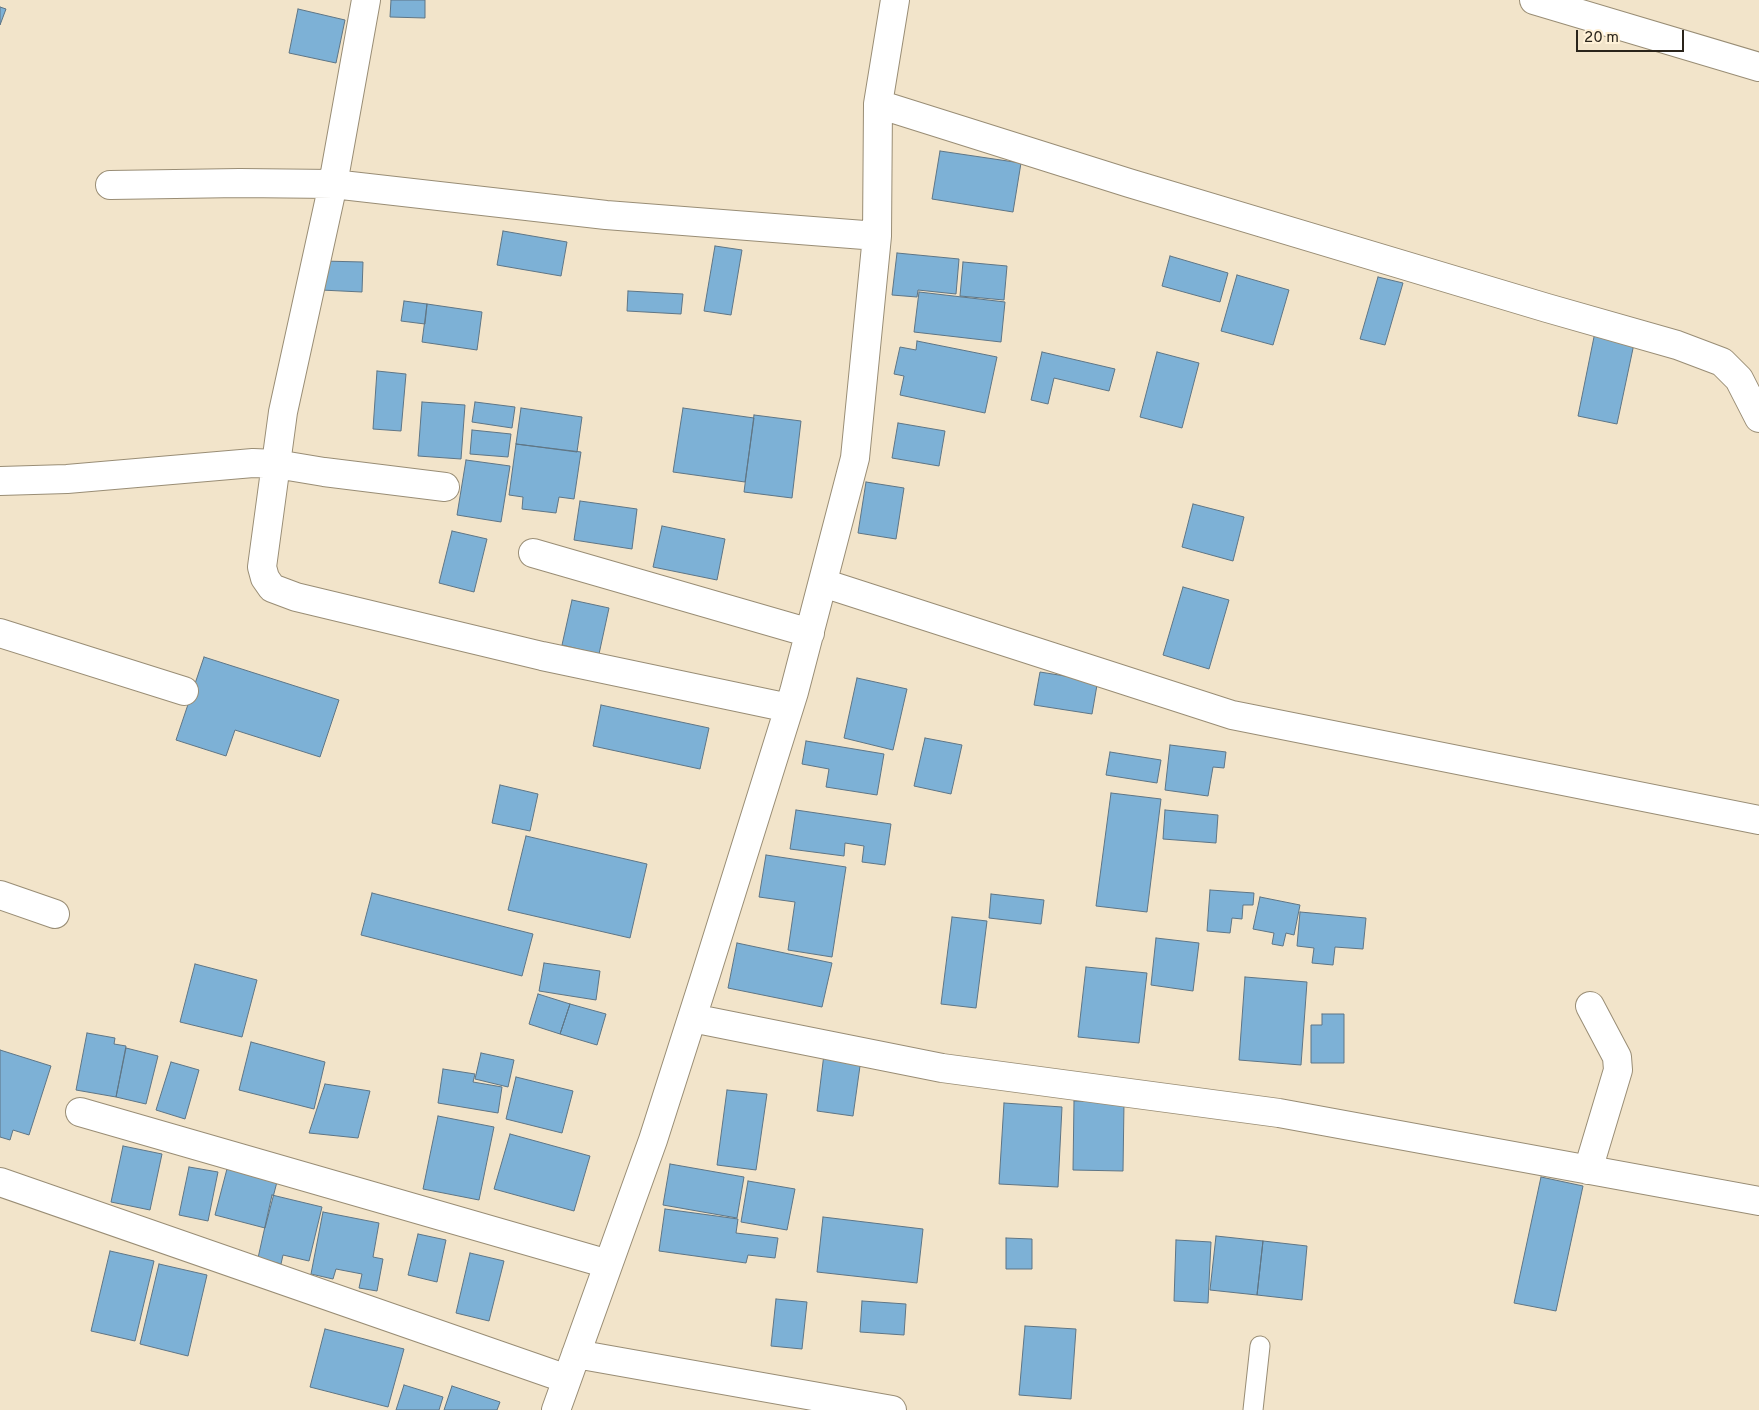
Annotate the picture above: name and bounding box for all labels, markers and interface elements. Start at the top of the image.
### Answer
scale bar [1579,20,1686,52]
text: 20 m [1584,29,1619,48]

